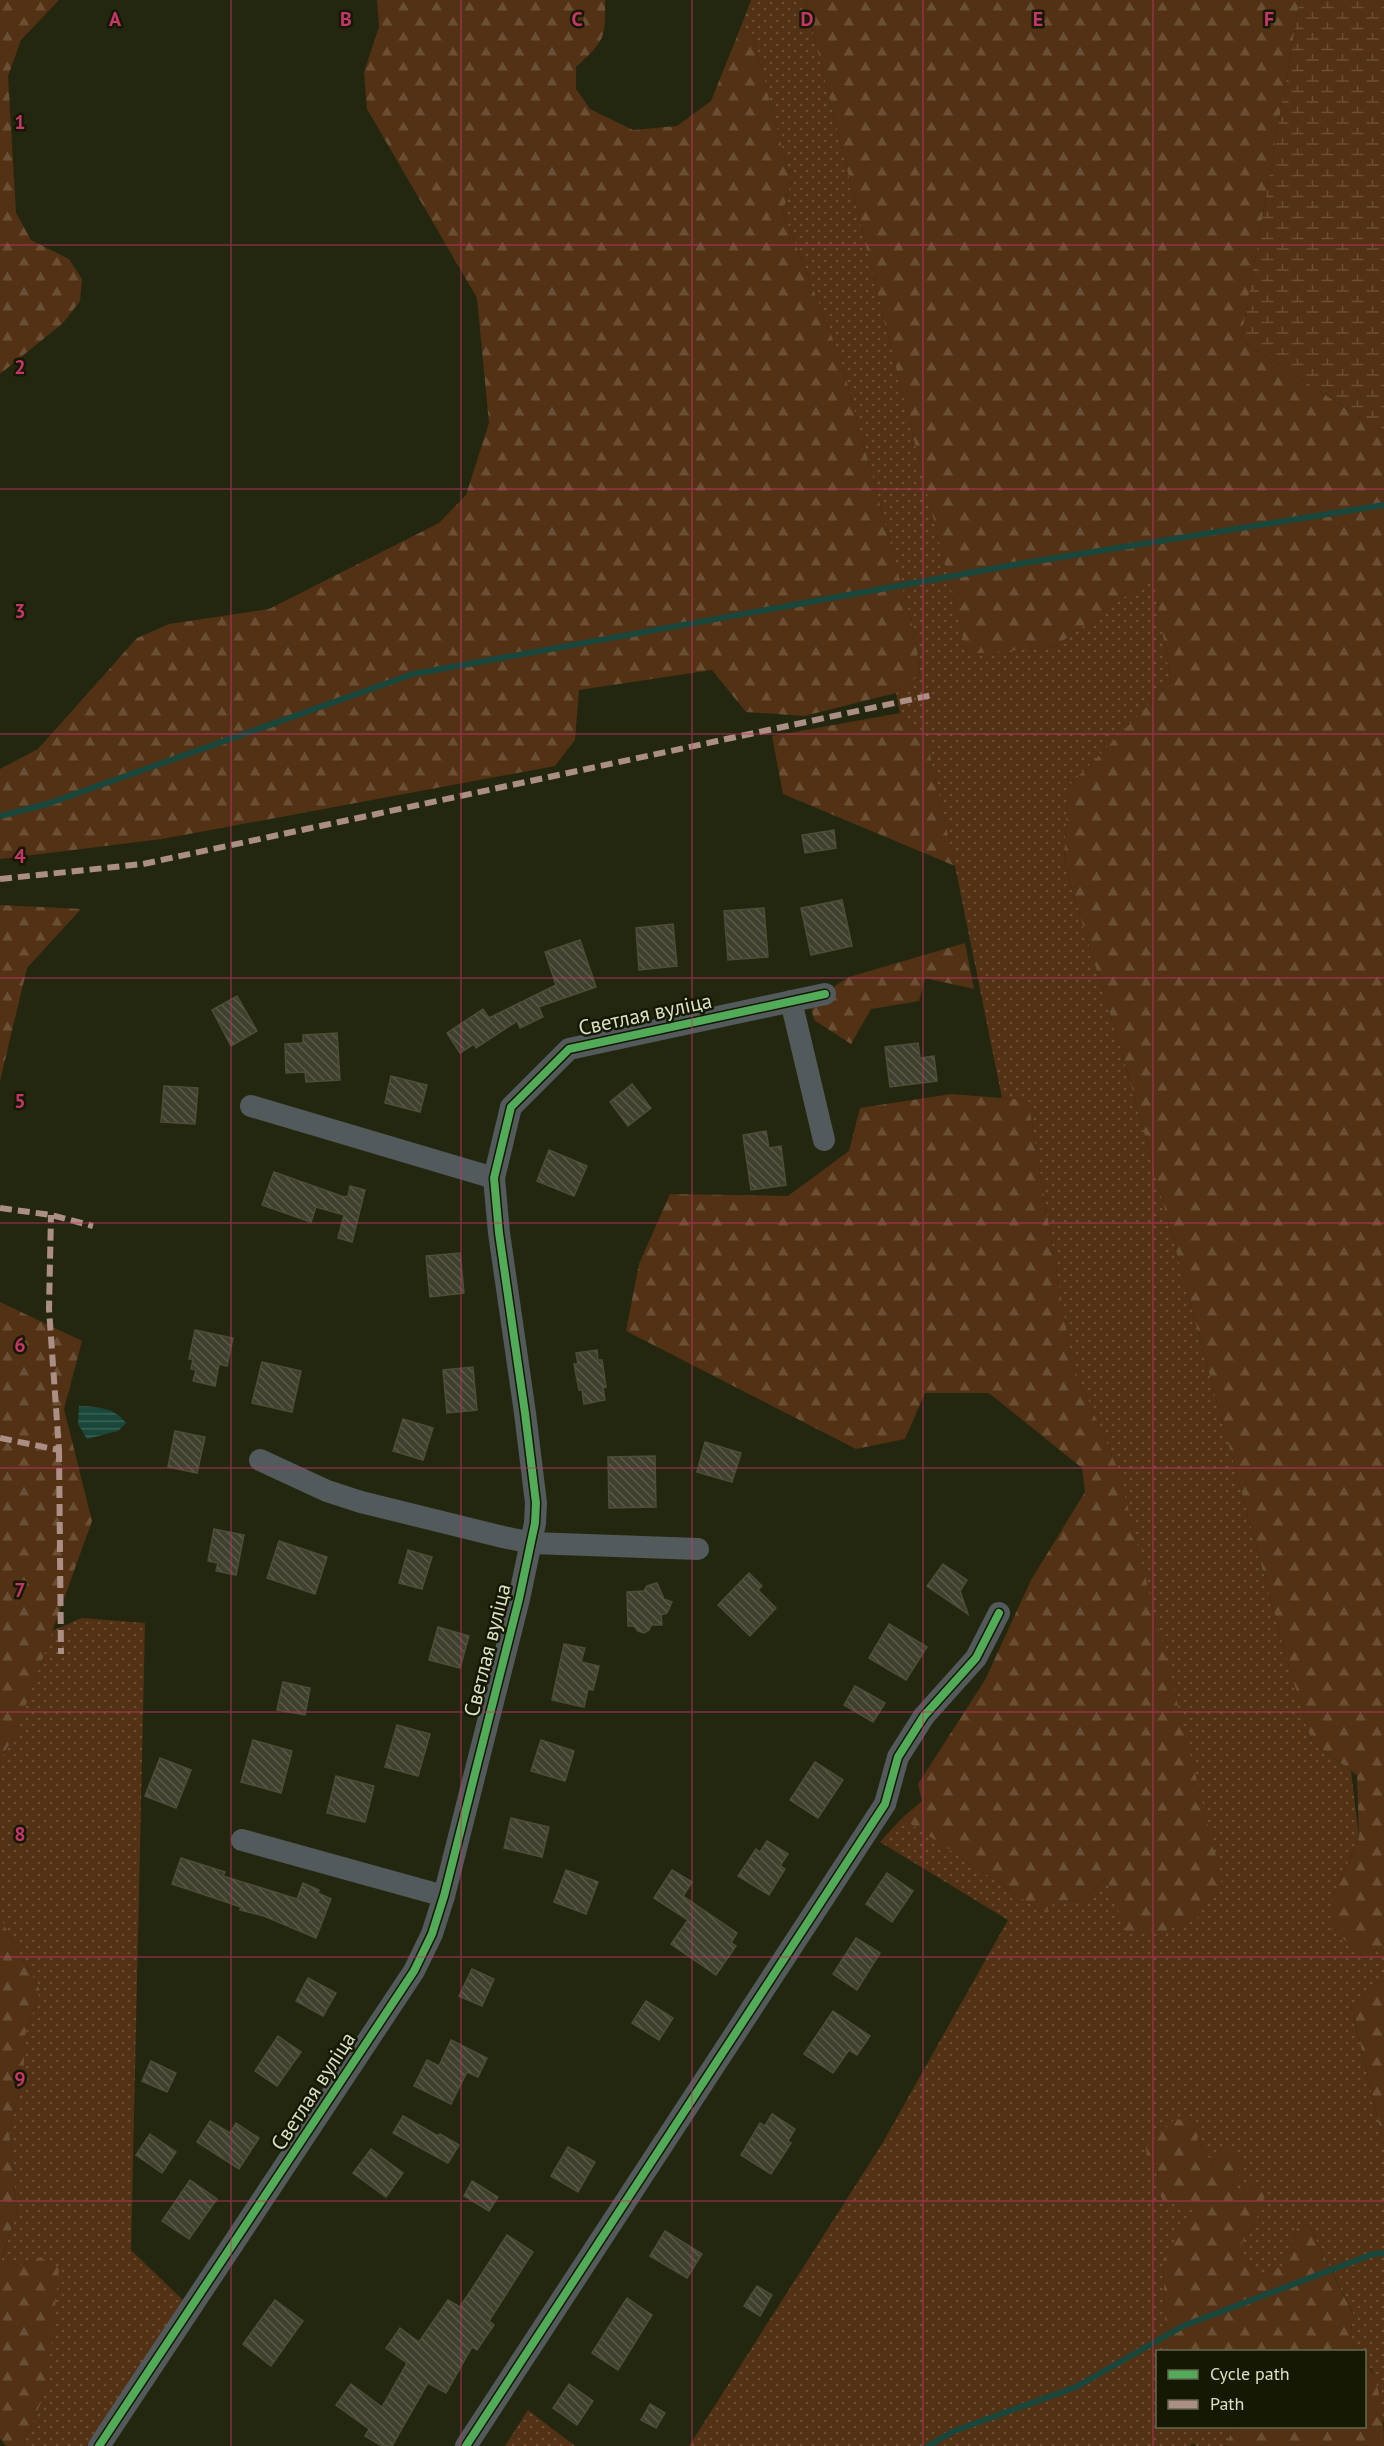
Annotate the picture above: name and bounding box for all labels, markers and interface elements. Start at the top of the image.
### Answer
text: A [109,6,122,32]
text: B [340,6,352,32]
text: C [571,6,583,32]
text: D [801,6,814,32]
text: E [1033,6,1043,32]
text: F [1264,6,1274,32]
text: 1 [14,109,26,135]
text: 2 [14,354,26,380]
text: 3 [14,598,26,624]
text: 4 [14,843,26,869]
street label: Светлая вуліца [576,987,714,1041]
text: 5 [14,1088,26,1114]
text: 6 [14,1332,26,1358]
text: 7 [14,1577,26,1603]
street label: Светлая вуліца [457,1581,517,1719]
text: 8 [14,1821,26,1847]
street label: Светлая вуліца [265,2027,361,2155]
text: 9 [14,2066,26,2092]
legend [1156,2350,1366,2428]
text: Cycle path [1210,2362,1290,2385]
text: Path [1210,2392,1244,2415]

